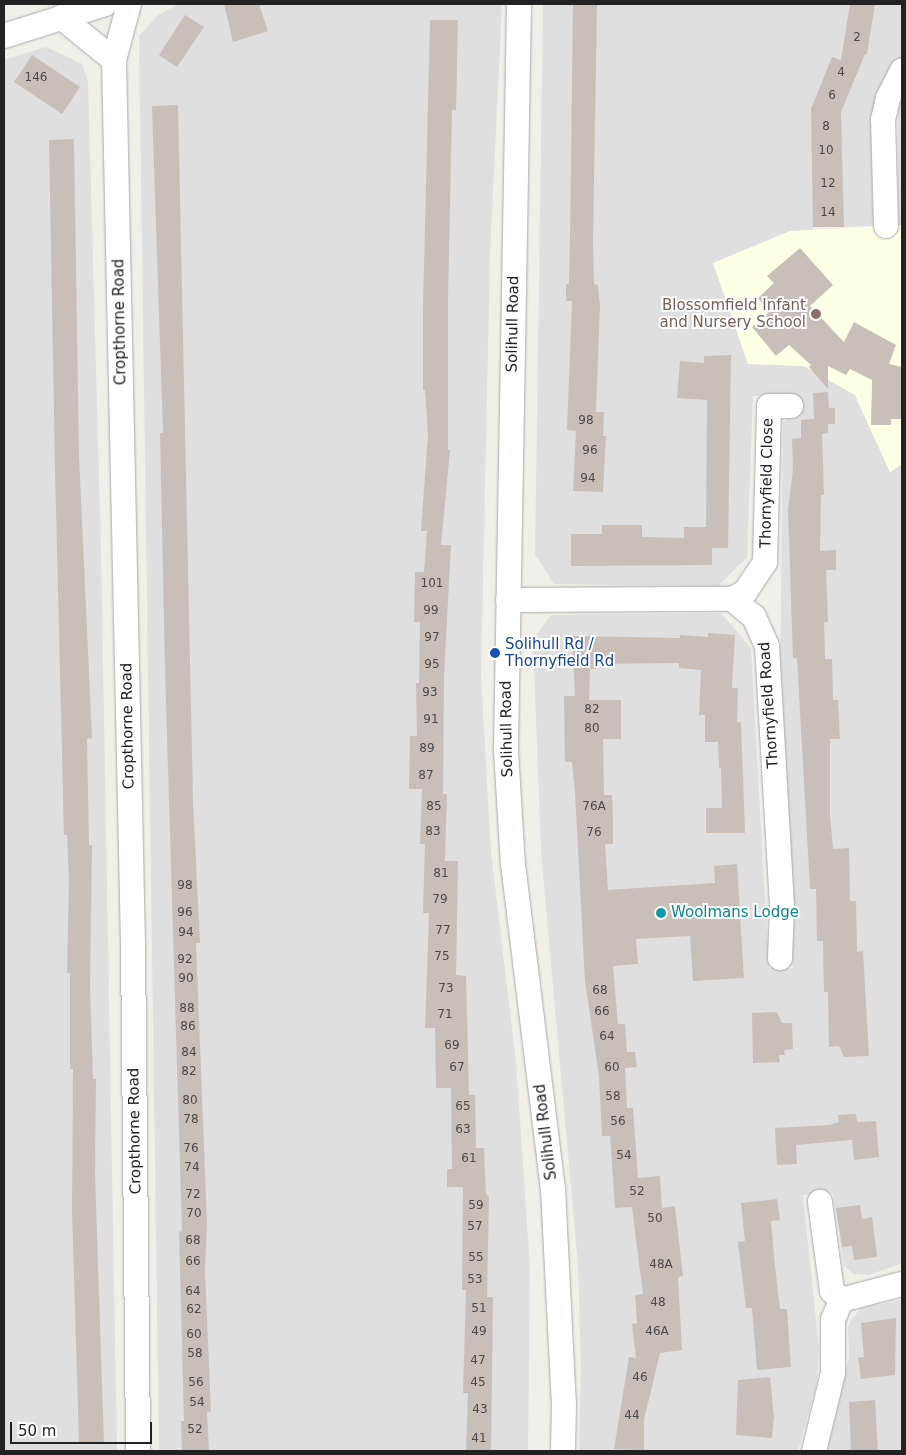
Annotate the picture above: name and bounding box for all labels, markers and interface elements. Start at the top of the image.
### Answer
house number: 2 [853,31,861,45]
house number: 4 [837,66,845,80]
house number: 146 [25,71,47,85]
house number: 6 [828,89,836,103]
house number: 8 [822,120,830,134]
house number: 10 [818,144,834,158]
house number: 12 [820,177,836,191]
house number: 14 [820,206,836,220]
street label: Cropthorne Road [110,259,130,385]
street label: Solihull Road [503,275,523,373]
place label: Blossomfield Infant and Nursery School [659,296,806,331]
marker: Blossomfield Infant and Nursery School [810,308,822,320]
house number: 98 [578,414,594,428]
street label: Thornyfield Close [757,418,777,548]
house number: 96 [582,444,598,458]
house number: 94 [580,472,596,486]
house number: 101 [421,577,443,591]
house number: 99 [423,604,439,618]
house number: 97 [424,631,440,645]
place label: Solihull Rd / Thornyfield Rd [505,635,614,670]
street label: Thornyfield Road [756,641,782,769]
marker: Solihull Rd / Thornyfield Rd [489,647,501,659]
house number: 95 [424,658,440,672]
street label: Cropthorne Road [118,663,138,789]
street label: Solihull Road [497,680,517,778]
house number: 93 [422,686,438,700]
house number: 82 [584,703,600,717]
house number: 91 [423,713,439,727]
house number: 80 [584,722,600,736]
house number: 89 [419,742,435,756]
house number: 87 [418,769,434,783]
house number: 85 [426,800,442,814]
house number: 76A [582,800,606,814]
house number: 83 [425,825,441,839]
house number: 76 [586,826,602,840]
house number: 81 [433,867,449,881]
house number: 98 [177,879,193,893]
house number: 79 [432,893,448,907]
place label: Woolmans Lodge [671,904,799,922]
house number: 96 [177,906,193,920]
marker: Woolmans Lodge [655,907,667,919]
house number: 77 [435,924,451,938]
house number: 94 [178,926,194,940]
house number: 75 [434,950,450,964]
house number: 92 [177,953,193,967]
house number: 90 [178,972,194,986]
house number: 73 [438,982,454,996]
house number: 68 [592,984,608,998]
house number: 88 [179,1002,195,1016]
house number: 66 [594,1005,610,1019]
house number: 71 [437,1008,453,1022]
house number: 86 [180,1020,196,1034]
house number: 64 [599,1030,615,1044]
house number: 69 [444,1039,460,1053]
house number: 84 [181,1046,197,1060]
house number: 67 [449,1061,465,1075]
house number: 60 [604,1061,620,1075]
house number: 82 [181,1065,197,1079]
street label: Cropthorne Road [125,1068,145,1194]
street label: Solihull Road [531,1083,561,1181]
house number: 58 [605,1090,621,1104]
house number: 80 [182,1094,198,1108]
house number: 65 [455,1100,471,1114]
house number: 78 [183,1113,199,1127]
house number: 56 [610,1115,626,1129]
house number: 63 [455,1123,471,1137]
house number: 76 [183,1142,199,1156]
house number: 54 [616,1149,632,1163]
house number: 61 [461,1152,477,1166]
house number: 74 [184,1161,200,1175]
house number: 52 [629,1185,645,1199]
house number: 72 [185,1188,201,1202]
house number: 59 [468,1199,484,1213]
house number: 70 [186,1207,202,1221]
house number: 50 [647,1212,663,1226]
house number: 57 [467,1220,483,1234]
house number: 68 [185,1234,201,1248]
house number: 55 [468,1251,484,1265]
house number: 66 [185,1255,201,1269]
house number: 48A [649,1258,673,1272]
house number: 53 [467,1273,483,1287]
house number: 64 [185,1285,201,1299]
house number: 48 [650,1296,666,1310]
house number: 51 [471,1302,487,1316]
house number: 62 [186,1303,202,1317]
house number: 49 [471,1325,487,1339]
house number: 46A [645,1325,669,1339]
house number: 60 [186,1328,202,1342]
house number: 58 [187,1347,203,1361]
house number: 47 [470,1354,486,1368]
house number: 46 [632,1371,648,1385]
house number: 56 [188,1376,204,1390]
house number: 45 [470,1376,486,1390]
house number: 54 [189,1396,205,1410]
house number: 43 [472,1403,488,1417]
house number: 44 [624,1409,640,1423]
scale bar [12,1412,155,1444]
text: 50 m [18,1422,56,1440]
house number: 52 [187,1423,203,1437]
house number: 41 [471,1432,487,1446]

